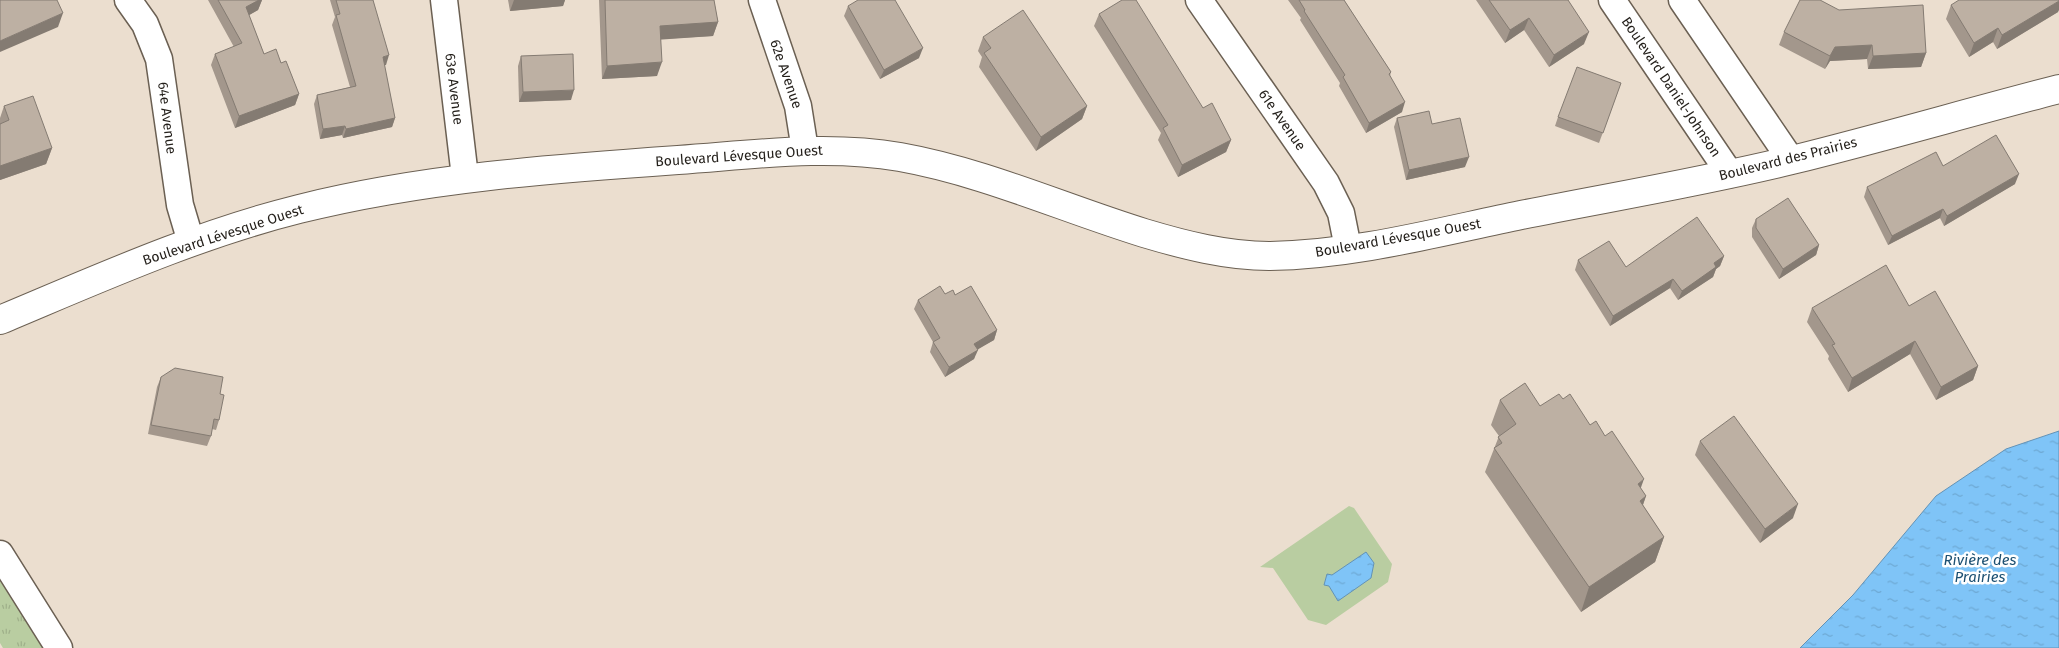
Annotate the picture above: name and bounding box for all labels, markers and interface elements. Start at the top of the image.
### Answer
street label: Boulevard Daniel-Johnson [1618,14,1724,160]
street label: 62e Avenue [766,37,806,111]
street label: 63e Avenue [441,52,467,126]
street label: 64e Avenue [154,81,180,155]
street label: 61e Avenue [1255,86,1309,154]
street label: Boulevard des Prairies [1717,133,1859,184]
street label: Boulevard Lévesque Ouest [655,142,824,170]
street label: Boulevard Lévesque Ouest [141,201,306,269]
street label: Boulevard Lévesque Ouest [1314,215,1483,261]
water label: Rivière des Prairies [1944,551,2016,586]

